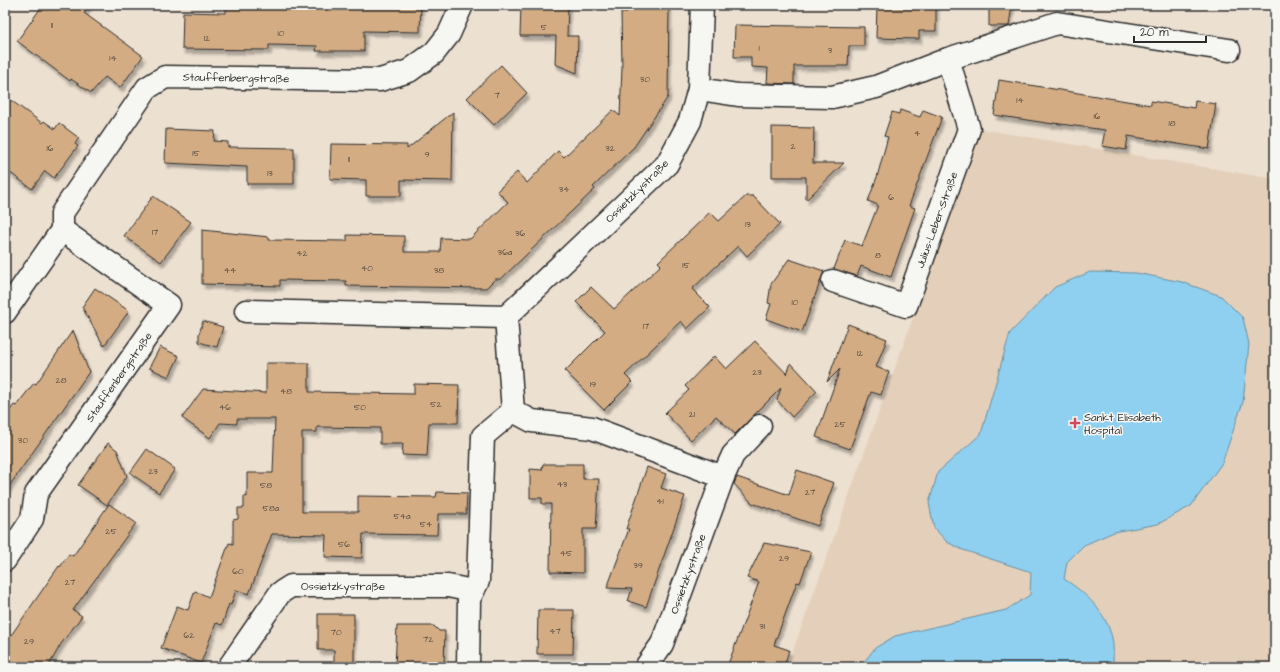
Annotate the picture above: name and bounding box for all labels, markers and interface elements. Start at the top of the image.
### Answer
scale bar [1134,18,1206,44]
house number: 11 [51,19,53,32]
house number: 5 [541,21,548,34]
text: 20 m [1140,24,1169,41]
house number: 10 [278,27,285,40]
house number: 12 [204,32,211,45]
house number: 1 [758,42,760,55]
house number: 3 [828,44,833,57]
house number: 14 [109,52,117,65]
street label: Stauffenbergstraße [183,70,289,87]
house number: 30 [640,73,650,86]
house number: 7 [494,89,500,102]
house number: 14 [1016,94,1024,107]
house number: 16 [1094,110,1101,123]
house number: 18 [1169,117,1176,130]
house number: 4 [914,127,920,140]
house number: 2 [790,140,796,153]
house number: 16 [47,142,54,155]
house number: 32 [605,142,616,155]
house number: 15 [192,147,200,160]
house number: 9 [424,148,430,161]
house number: 11 [348,153,350,166]
street label: Ossietzkystraße [602,156,673,227]
house number: 13 [267,167,273,180]
street label: Julius-Leber-Straße [913,170,961,270]
house number: 34 [559,183,569,196]
house number: 6 [888,191,894,204]
house number: 13 [745,218,751,231]
house number: 17 [152,226,159,239]
house number: 36 [515,227,525,240]
house number: 36a [498,246,513,259]
house number: 42 [296,247,308,260]
house number: 8 [875,249,881,262]
house number: 15 [682,259,690,272]
house number: 40 [361,262,373,275]
house number: 44 [224,264,236,277]
house number: 38 [434,264,444,277]
house number: 10 [792,296,799,309]
house number: 17 [643,320,650,333]
street label: Stauffenbergstraße [82,329,157,425]
house number: 12 [857,347,864,360]
house number: 23 [752,366,762,379]
house number: 28 [56,374,67,387]
house number: 19 [590,378,596,391]
house number: 48 [280,385,292,398]
house number: 52 [430,398,443,411]
house number: 46 [219,401,231,414]
house number: 50 [354,401,366,414]
house number: 21 [689,408,695,421]
place label: Sankt Elisabeth Hospital [1084,410,1161,438]
marker: Sankt Elisabeth Hospital [1069,417,1081,429]
house number: 25 [834,418,846,431]
house number: 30 [18,434,28,447]
house number: 23 [148,465,158,478]
house number: 43 [557,478,568,491]
house number: 58 [260,479,272,492]
house number: 27 [805,486,816,499]
house number: 41 [656,495,664,508]
house number: 58a [263,502,280,515]
house number: 54a [393,510,411,523]
house number: 54 [420,518,432,531]
house number: 25 [105,525,117,538]
street label: Ossietzkystraße [667,532,710,616]
house number: 56 [338,538,350,551]
house number: 45 [560,547,573,560]
house number: 29 [779,552,789,565]
house number: 39 [633,559,643,572]
house number: 60 [232,565,244,578]
house number: 27 [65,576,76,589]
street label: Ossietzkystraße [301,579,385,595]
house number: 31 [759,620,765,633]
house number: 47 [549,625,561,638]
house number: 70 [330,626,342,639]
house number: 62 [184,629,195,642]
house number: 72 [423,633,434,646]
house number: 29 [24,635,34,648]

